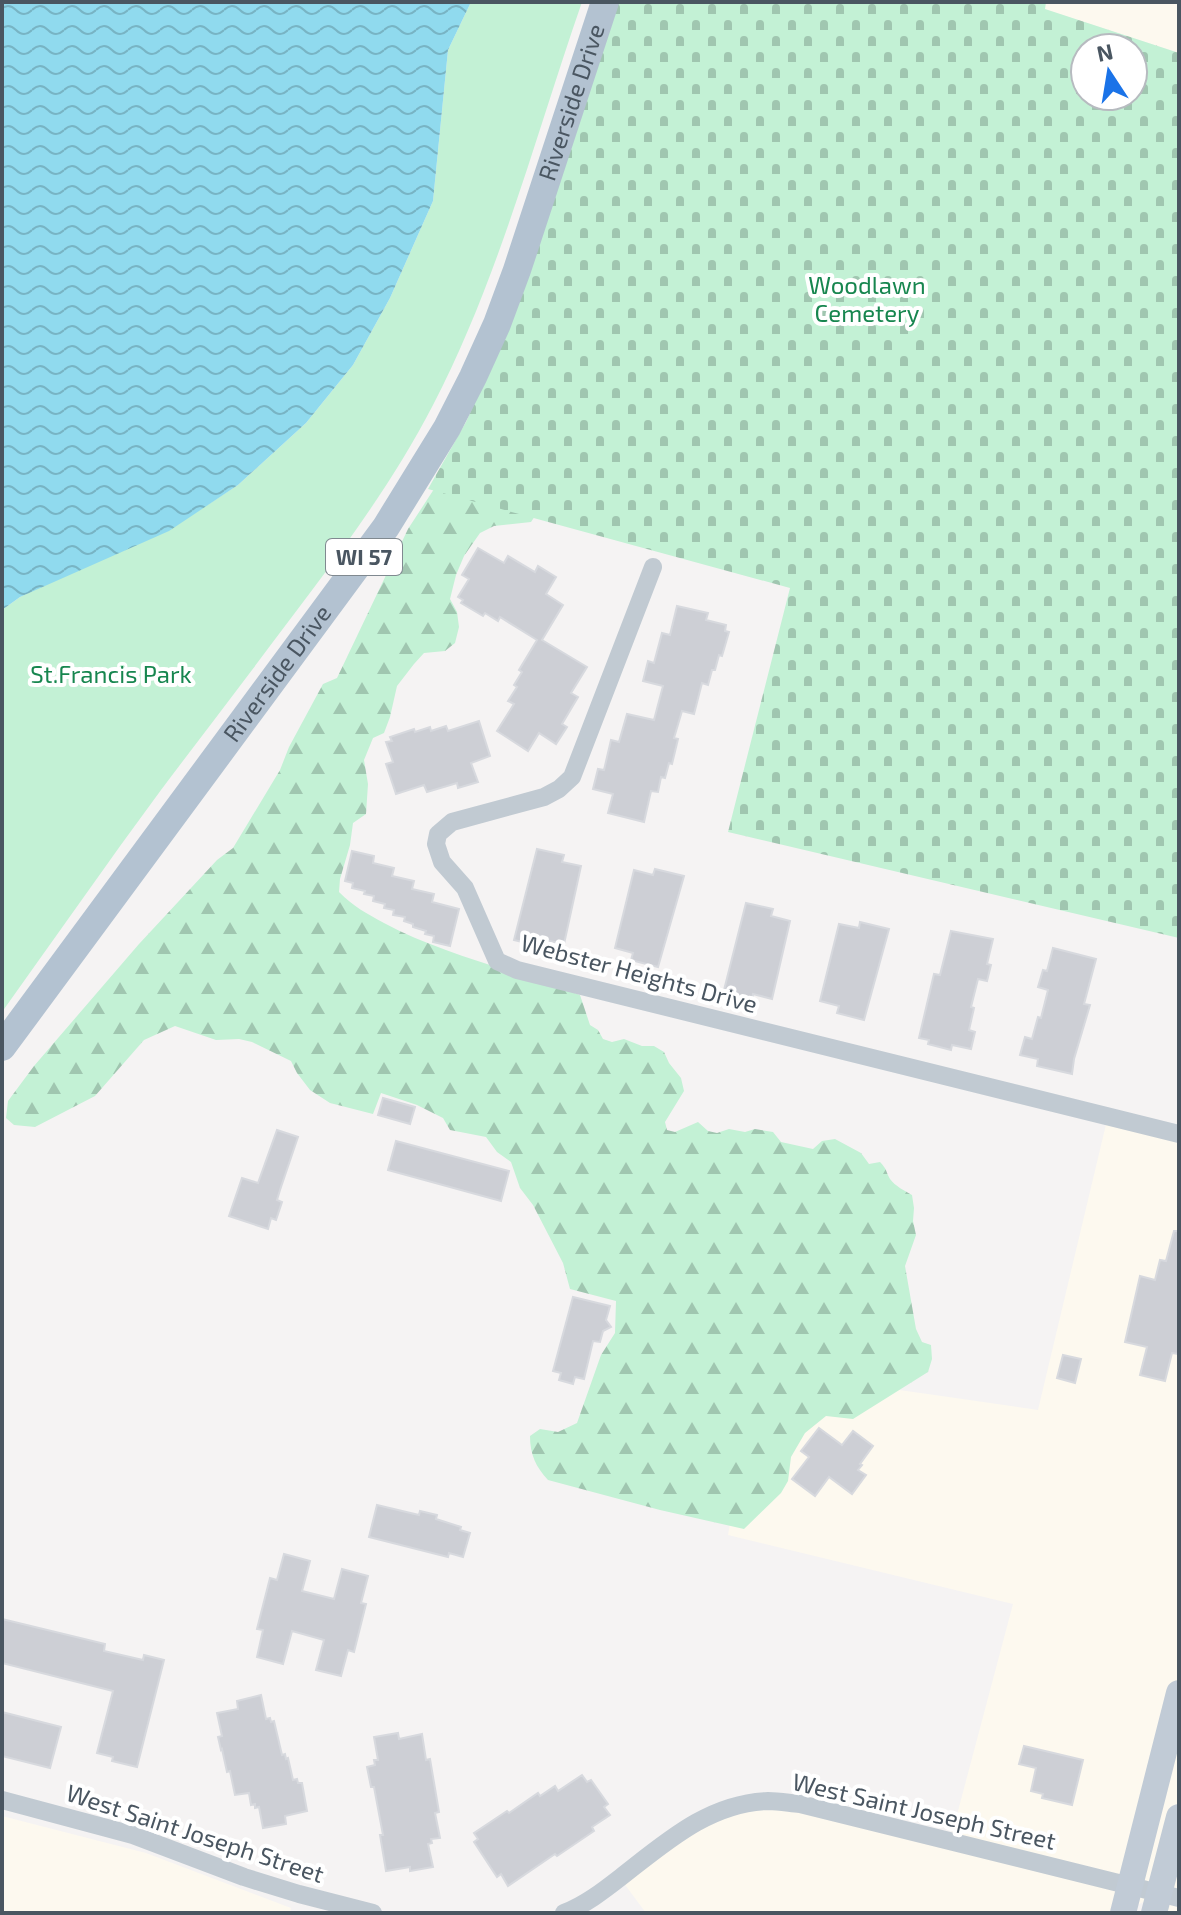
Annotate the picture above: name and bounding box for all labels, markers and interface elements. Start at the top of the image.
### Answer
street label: Riverside Drive [531,20,610,184]
north arrow [1069,32,1149,112]
text: N [1094,37,1115,66]
park label: Woodlawn Cemetery [808,270,926,327]
road number: WI 57 [326,539,402,575]
street label: Riverside Drive [216,599,337,747]
park label: St.Francis Park [30,659,192,688]
street label: Webster Heights Drive [518,927,761,1018]
street label: West Saint Joseph Street [790,1766,1059,1855]
street label: West Saint Joseph Street [63,1777,328,1888]

